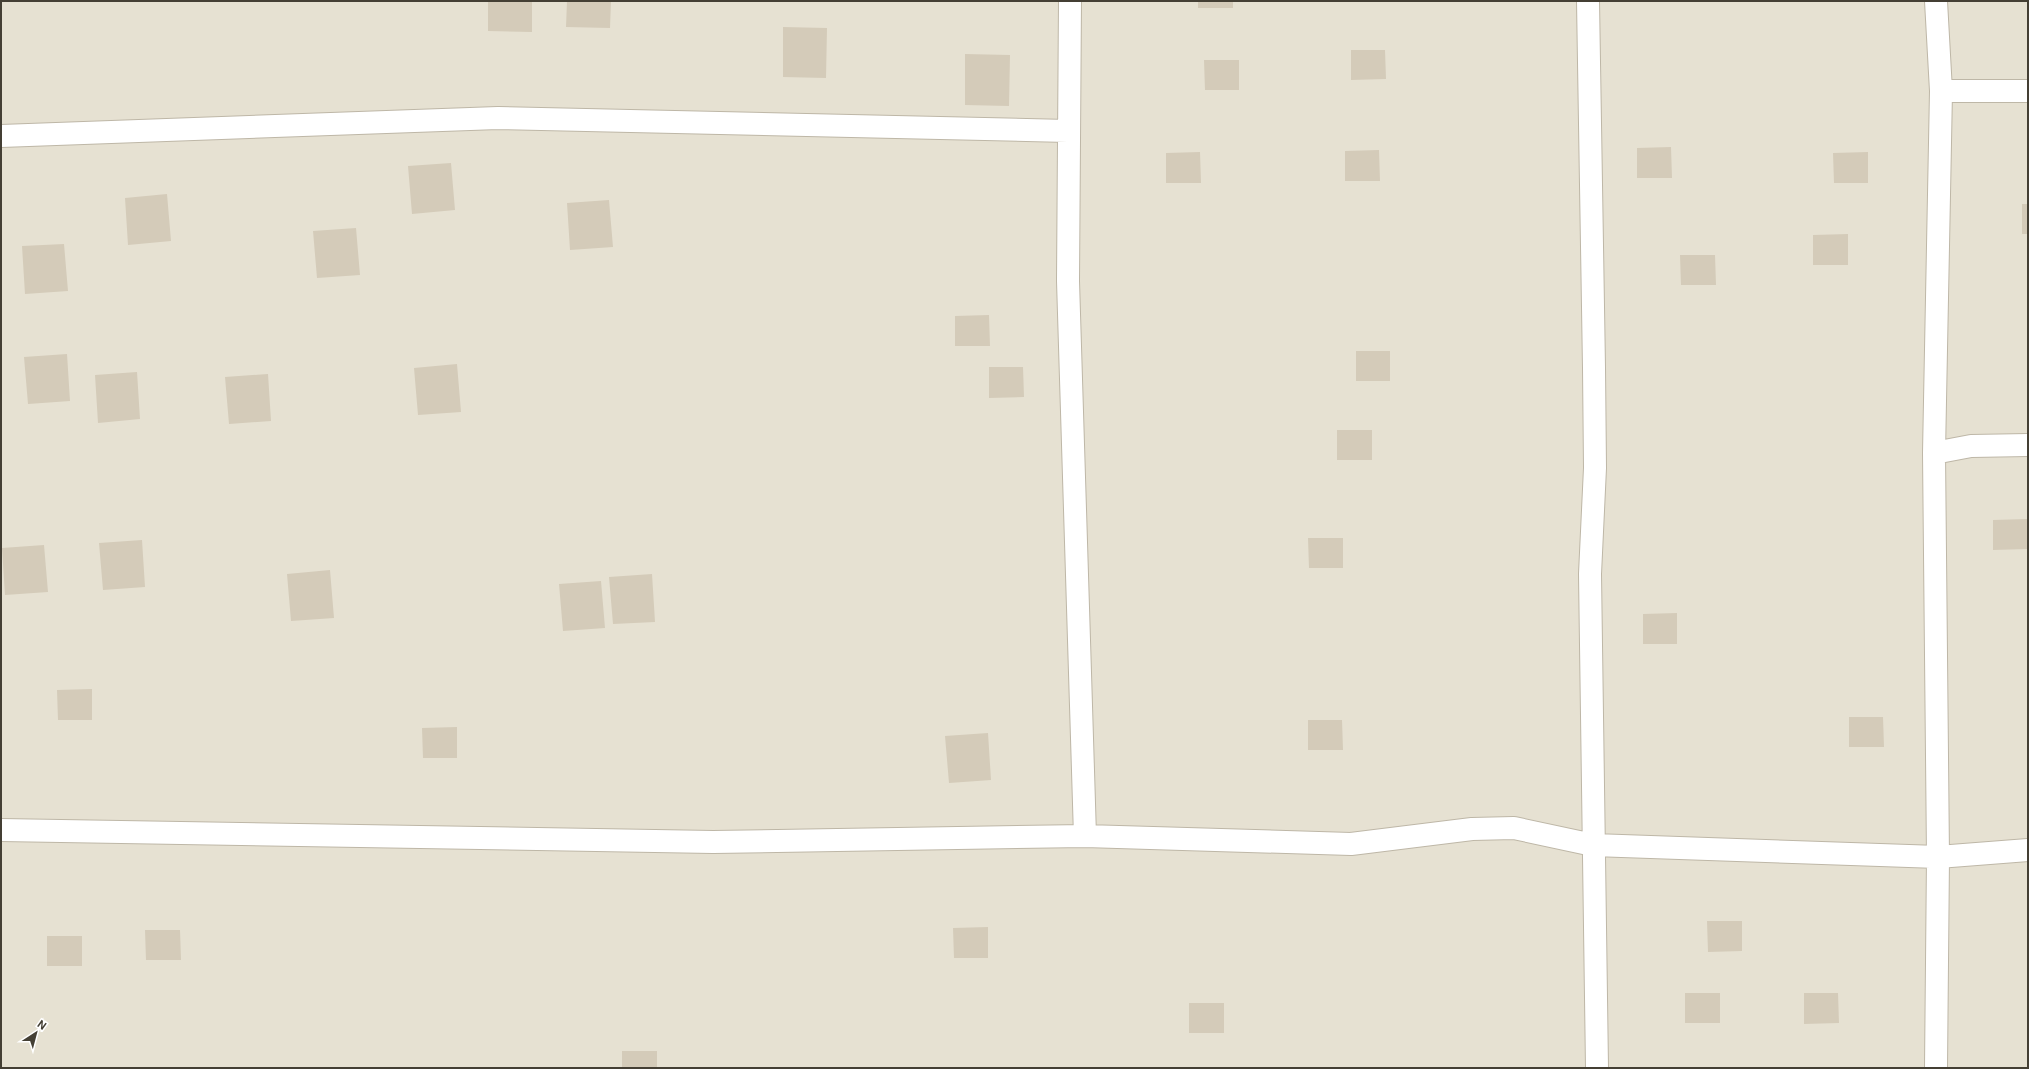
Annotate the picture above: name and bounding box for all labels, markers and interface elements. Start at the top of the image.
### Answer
north arrow [16,1013,56,1053]
text: N [35,1018,49,1033]

